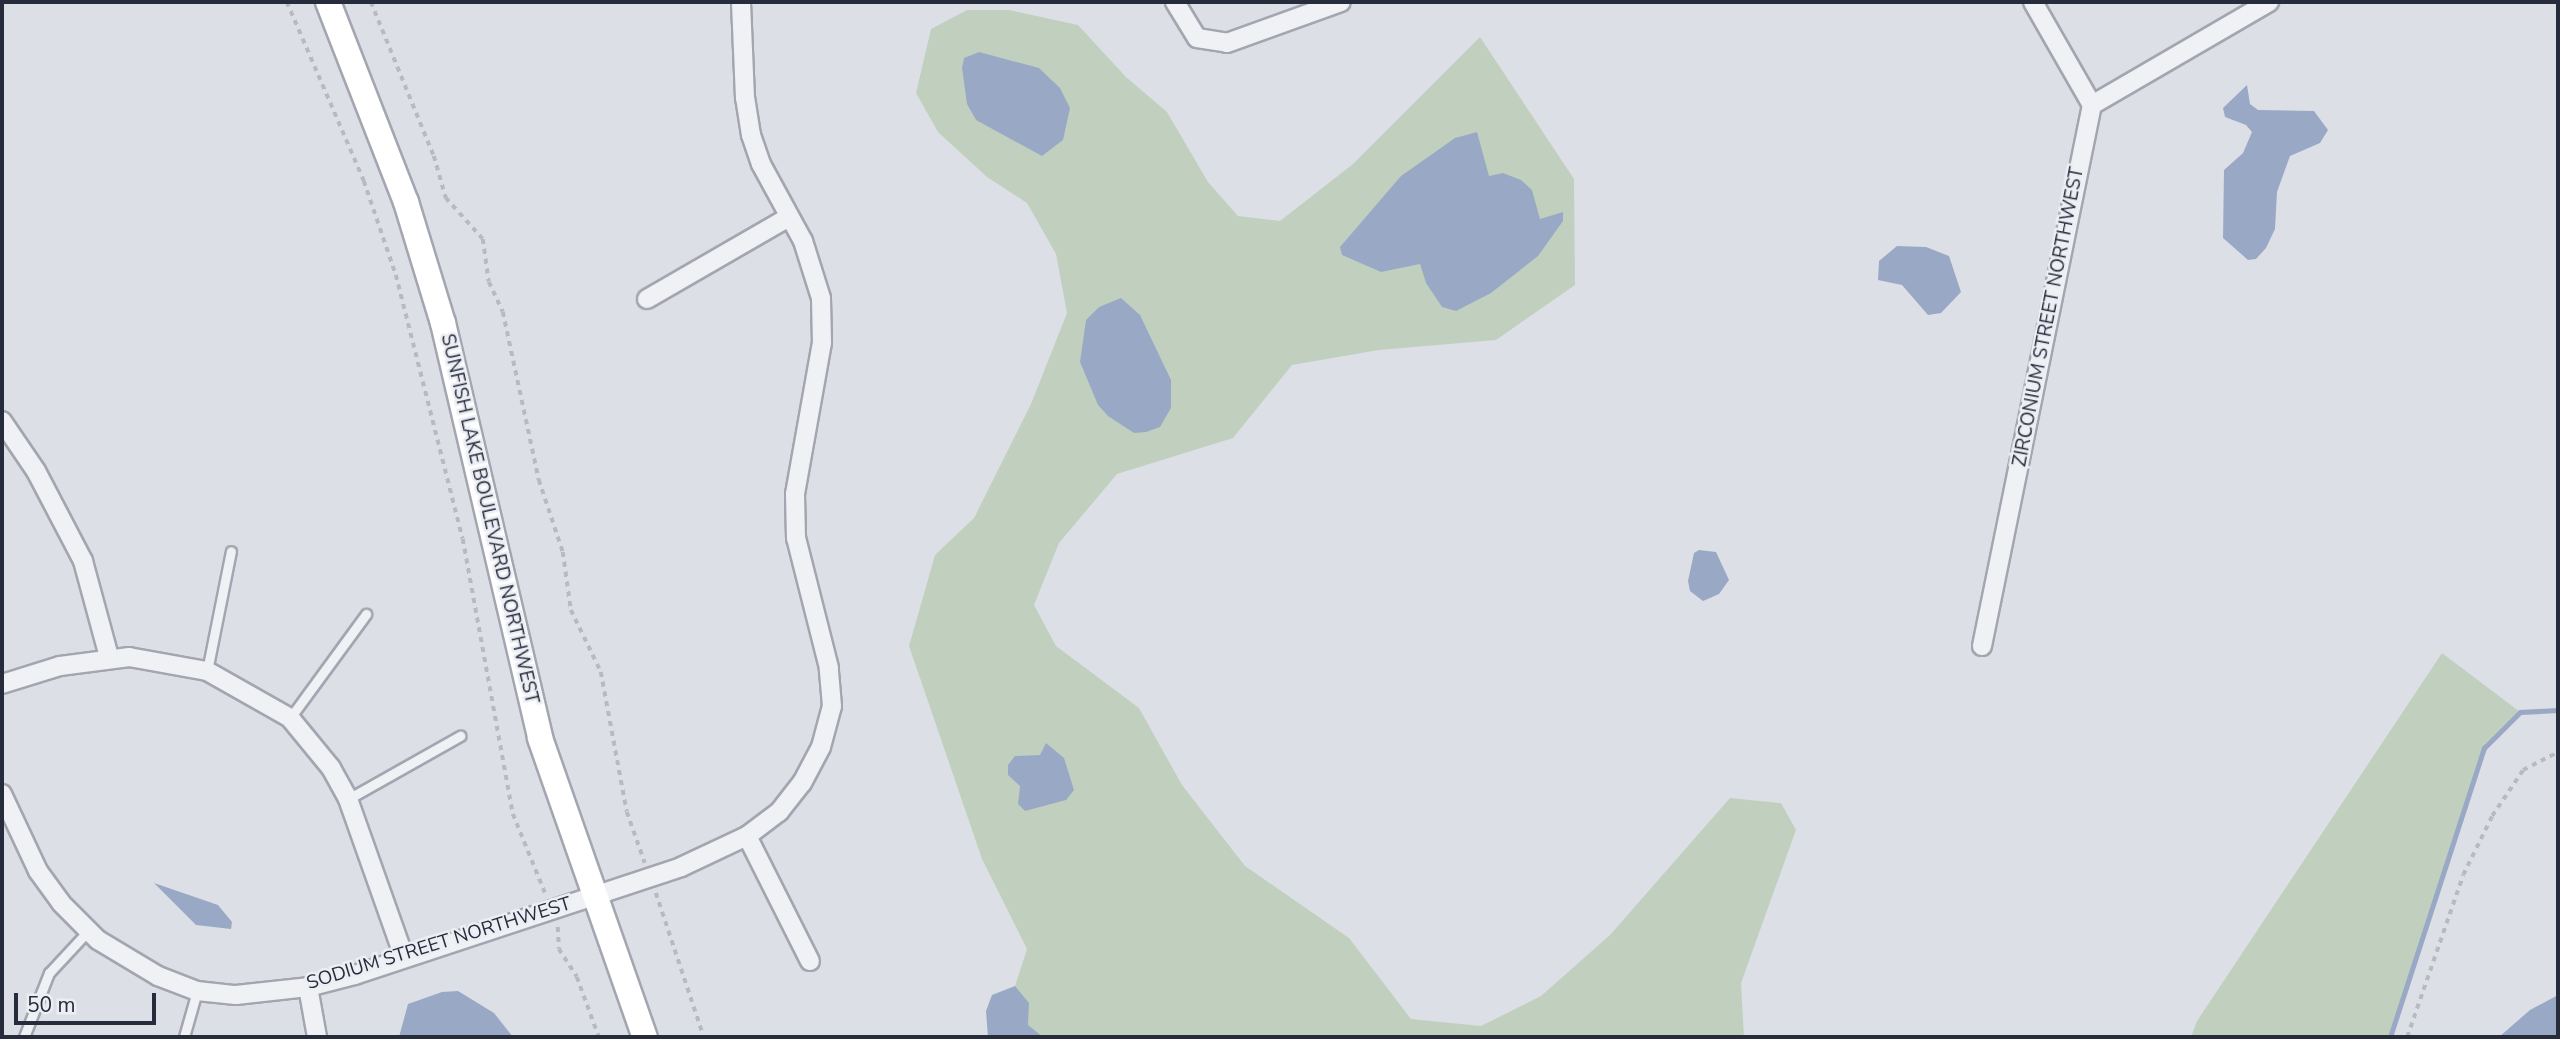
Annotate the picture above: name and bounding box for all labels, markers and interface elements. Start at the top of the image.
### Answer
street label: ZIRCONIUM STREET NORTHWEST [2009,165,2089,469]
street label: SUNFISH LAKE BOULEVARD NORTHWEST [435,332,543,706]
street label: SODIUM STREET NORTHWEST [304,893,574,995]
scale bar [18,979,159,1023]
text: 50 m [27,991,76,1019]

